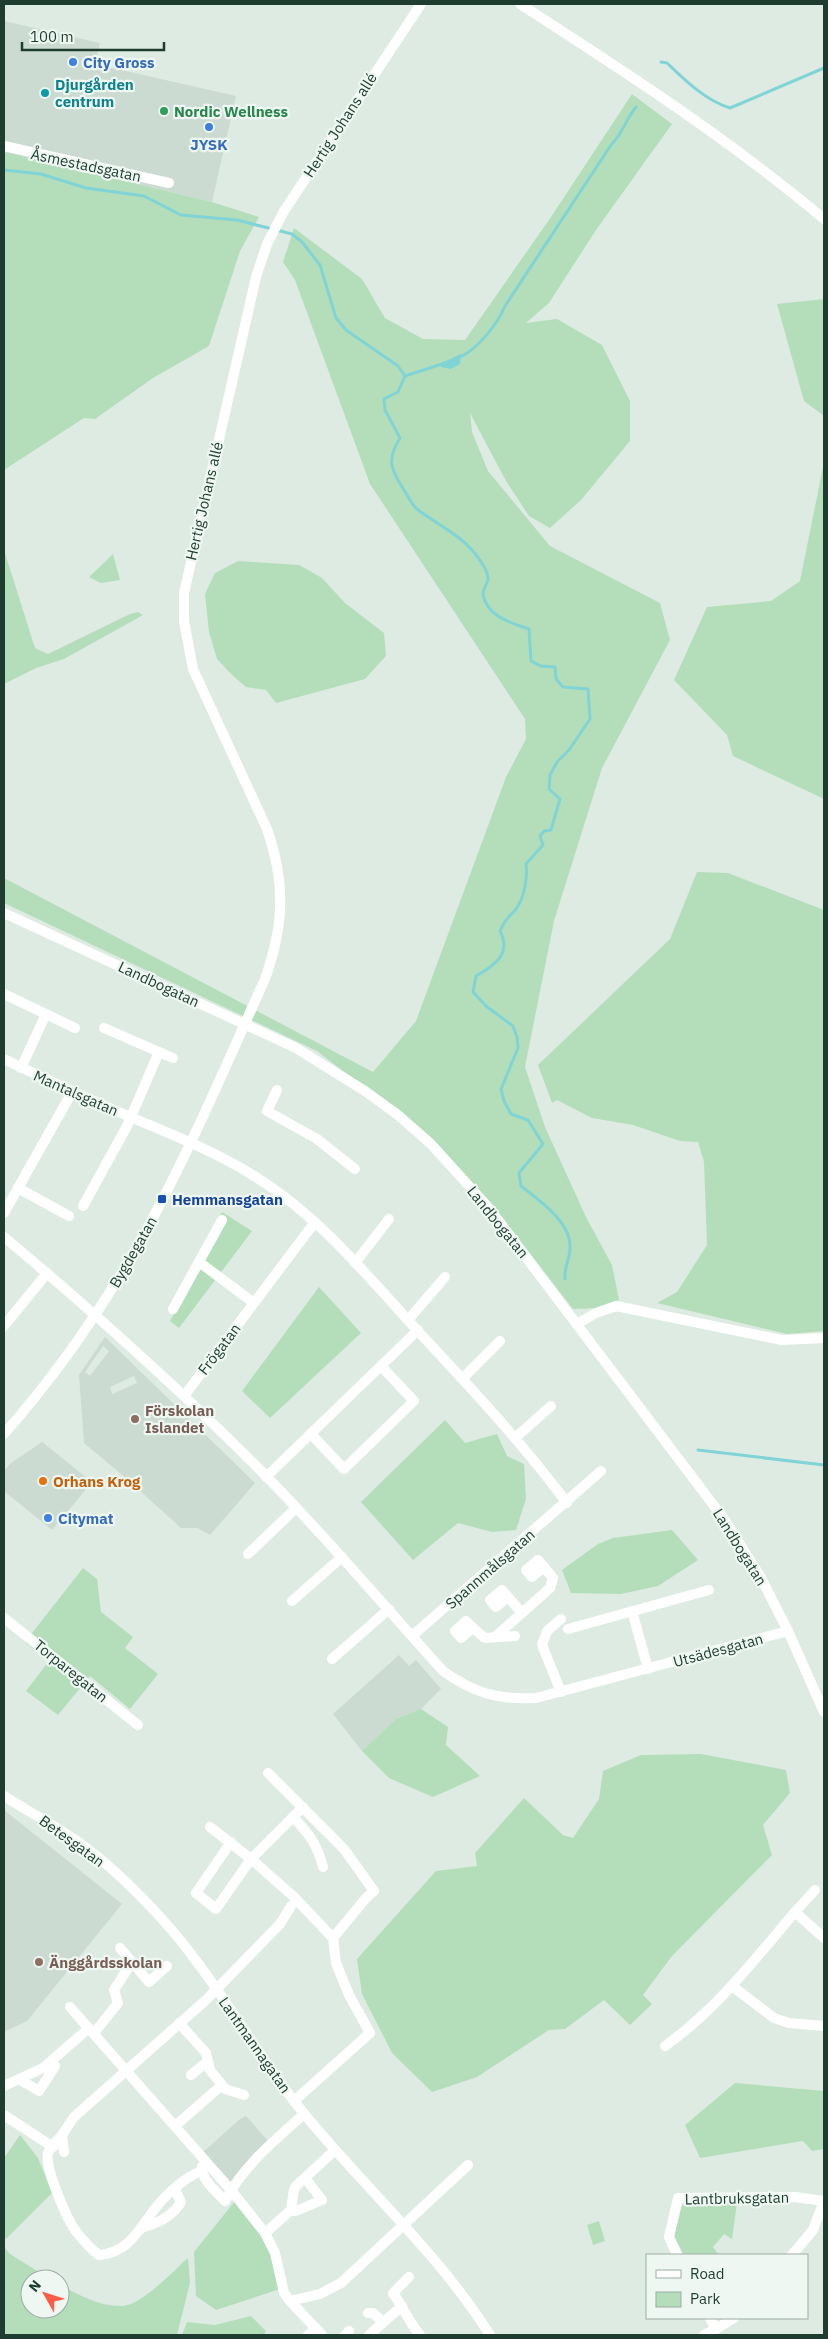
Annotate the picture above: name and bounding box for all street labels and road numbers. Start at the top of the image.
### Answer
street label: Hertig Johans allé [299,69,381,181]
street label: Åsmestadsgatan [29,144,143,186]
street label: Hertig Johans allé [181,440,227,562]
street label: Landbogatan [115,957,203,1011]
street label: Mantalsgatan [31,1066,121,1120]
street label: Landbogatan [463,1182,533,1262]
street label: Bygdegatan [105,1213,161,1291]
street label: Frögatan [193,1319,245,1379]
street label: Landbogatan [709,1505,771,1589]
street label: Spannmålsgatan [441,1525,539,1613]
street label: Utsädesgatan [671,1629,765,1671]
street label: Torparegatan [30,1635,112,1707]
street label: Betesgatan [36,1811,108,1871]
street label: Lantmannagatan [215,1993,295,2097]
street label: Lantbruksgatan [685,2188,789,2208]

